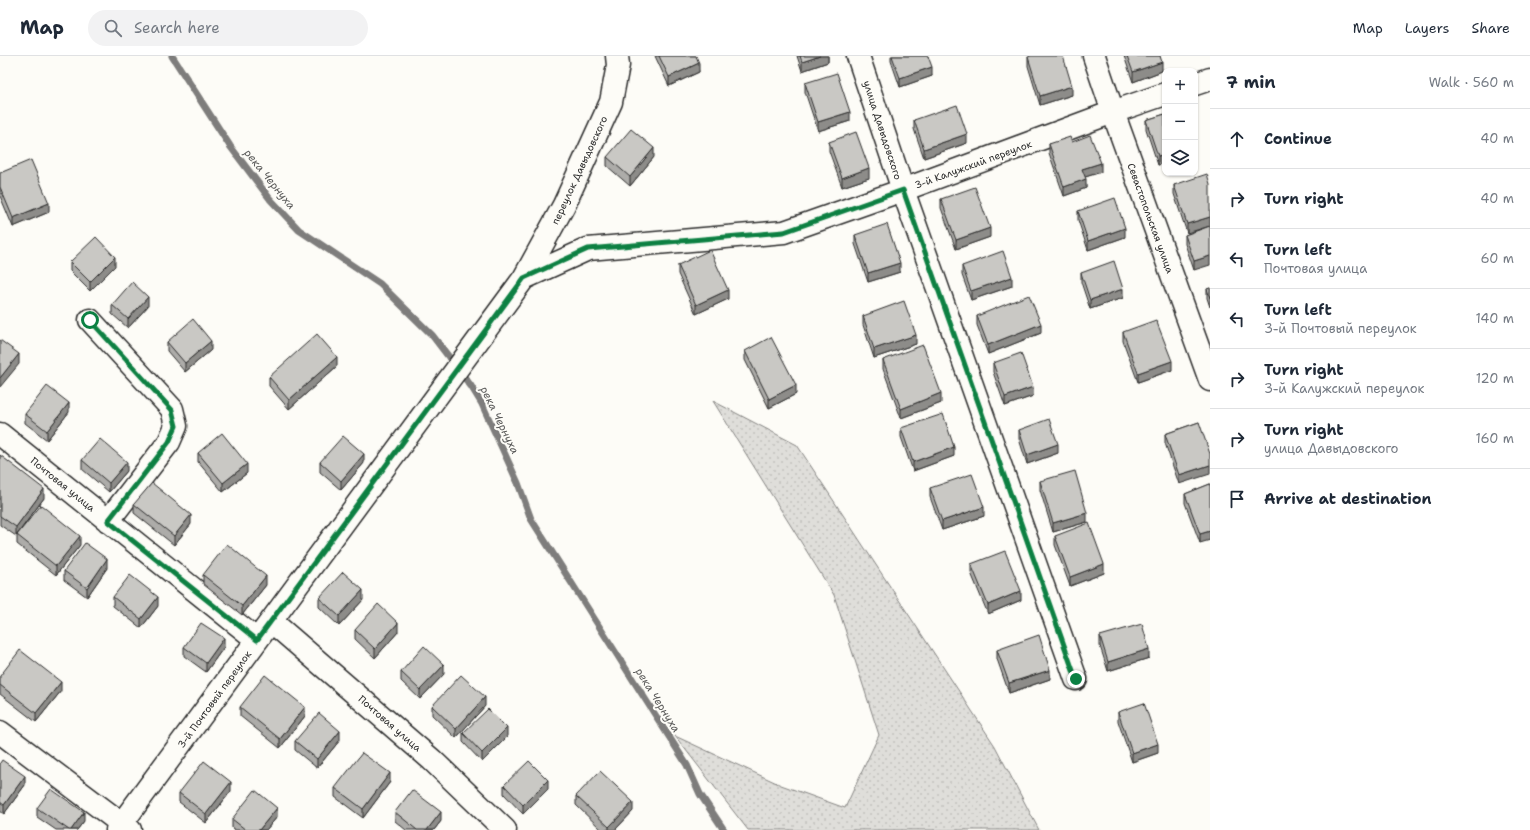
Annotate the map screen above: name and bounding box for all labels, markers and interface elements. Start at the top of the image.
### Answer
search box [88,10,368,46]
text: Map [20,15,64,40]
icon: search [102,17,124,39]
text: Search here [134,18,220,38]
text: Map [1353,19,1383,37]
text: Layers [1405,19,1449,37]
text: Share [1471,19,1510,37]
map controls [1162,68,1198,176]
button: + [1162,68,1198,104]
text: 7 min [1226,71,1276,93]
text: Walk · 560 m [1429,74,1514,91]
street label: улица Давыдовского [860,79,905,181]
button: − [1162,104,1198,140]
street label: переулок Давыдовского [549,114,610,227]
icon: ahead [1226,128,1248,150]
text: Continue [1264,129,1332,149]
text: 40 m [1480,130,1514,147]
street label: 3-й Калужский переулок [913,137,1034,192]
button: layers [1162,140,1198,176]
water label: река Чернуха [240,145,299,213]
street label: Севастопольская улица [1125,161,1177,276]
icon: right [1226,188,1248,210]
text: Turn right [1264,189,1344,209]
text: 40 m [1480,190,1514,207]
text: Turn left [1264,240,1332,260]
icon: left [1226,248,1248,270]
text: 60 m [1481,250,1514,267]
text: Почтовая улица [1264,260,1367,277]
text: Turn left [1264,300,1332,320]
icon: left [1226,308,1248,330]
text: 140 m [1475,310,1514,327]
route start [81,311,99,329]
text: 3-й Почтовый переулок [1264,320,1417,337]
text: Turn right [1264,360,1344,380]
icon: right [1226,368,1248,390]
text: 120 m [1476,370,1514,387]
text: 3-й Калужский переулок [1264,380,1424,397]
water label: река Чернуха [476,383,522,457]
text: Turn right [1264,420,1344,440]
icon: right [1226,428,1248,450]
text: 160 m [1476,430,1514,447]
text: улица Давыдовского [1264,440,1398,457]
street label: Почтовая улица [28,454,98,515]
icon: arrive [1226,488,1248,510]
text: Arrive at destination [1264,489,1432,509]
street label: 3-й Почтовый переулок [175,647,255,751]
water label: река Чернуха [631,664,684,736]
route end [1067,670,1085,688]
street label: Почтовая улица [355,692,424,755]

